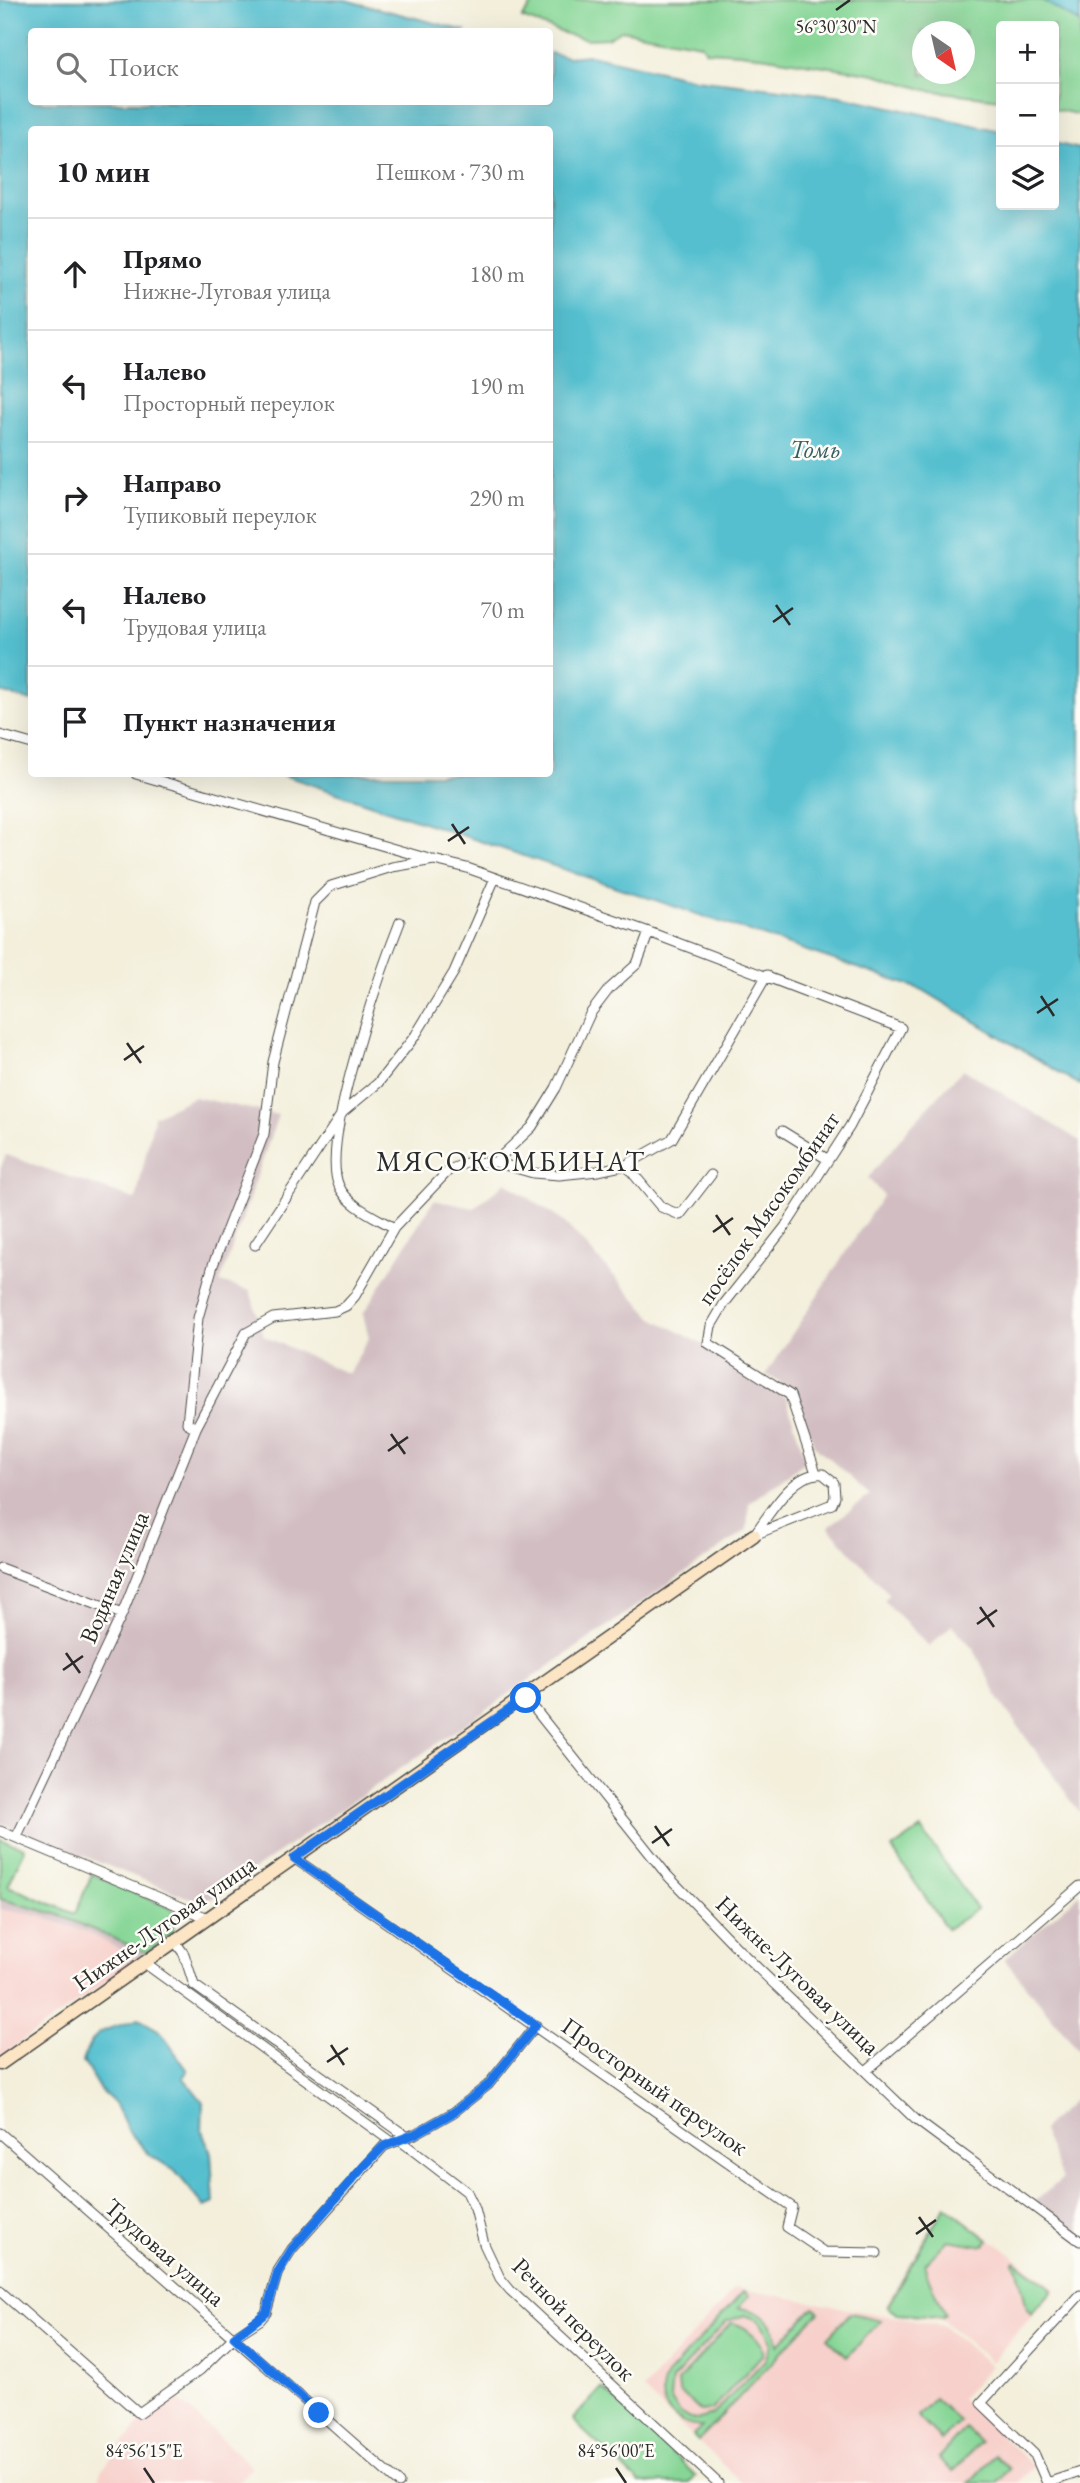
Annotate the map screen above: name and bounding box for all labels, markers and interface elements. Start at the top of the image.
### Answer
text: 56°30'30"N [796,15,877,38]
north arrow [912,21,975,84]
map controls [996,21,1059,210]
button: + [996,21,1059,84]
search box [28,28,553,105]
icon: search [52,48,90,86]
text: Поиск [108,50,179,84]
button: − [996,84,1059,147]
button: layers [996,147,1059,210]
text: 10 мин [56,152,150,191]
text: Пешком · 730 m [376,157,525,187]
text: Прямо [123,242,202,276]
icon: ahead [56,255,94,293]
text: 180 m [469,259,525,289]
text: Нижне-Луговая улица [123,276,331,306]
text: Налево [123,354,206,388]
icon: left [56,367,94,405]
text: 190 m [469,371,525,401]
text: Просторный переулок [123,388,335,418]
water label: Томь [789,432,841,466]
text: Направо [123,466,221,500]
icon: right [56,479,94,517]
text: 290 m [469,483,525,513]
text: Тупиковый переулок [123,500,317,530]
text: Налево [123,578,206,612]
icon: left [56,591,94,629]
text: 70 m [480,595,525,625]
text: Трудовая улица [123,612,266,642]
icon: arrive [56,703,94,741]
text: Пункт назначения [123,705,336,739]
street label: посёлок Мясокомбинат [690,1105,847,1311]
district label: МЯСОКОМБИНАТ [376,1143,646,1179]
street label: Водяная улица [72,1506,156,1648]
route start [510,1682,541,1713]
street label: Нижне-Луговая улица [66,1848,262,1998]
street label: Нижне-Луговая улица [709,1889,887,2062]
street label: Просторный переулок [556,2010,755,2162]
street label: Трудовая улица [98,2191,232,2313]
street label: Речной переулок [506,2251,643,2388]
route end [303,2397,334,2428]
text: 84°56'15"E [106,2439,182,2462]
text: 84°56'00"E [578,2439,654,2462]

